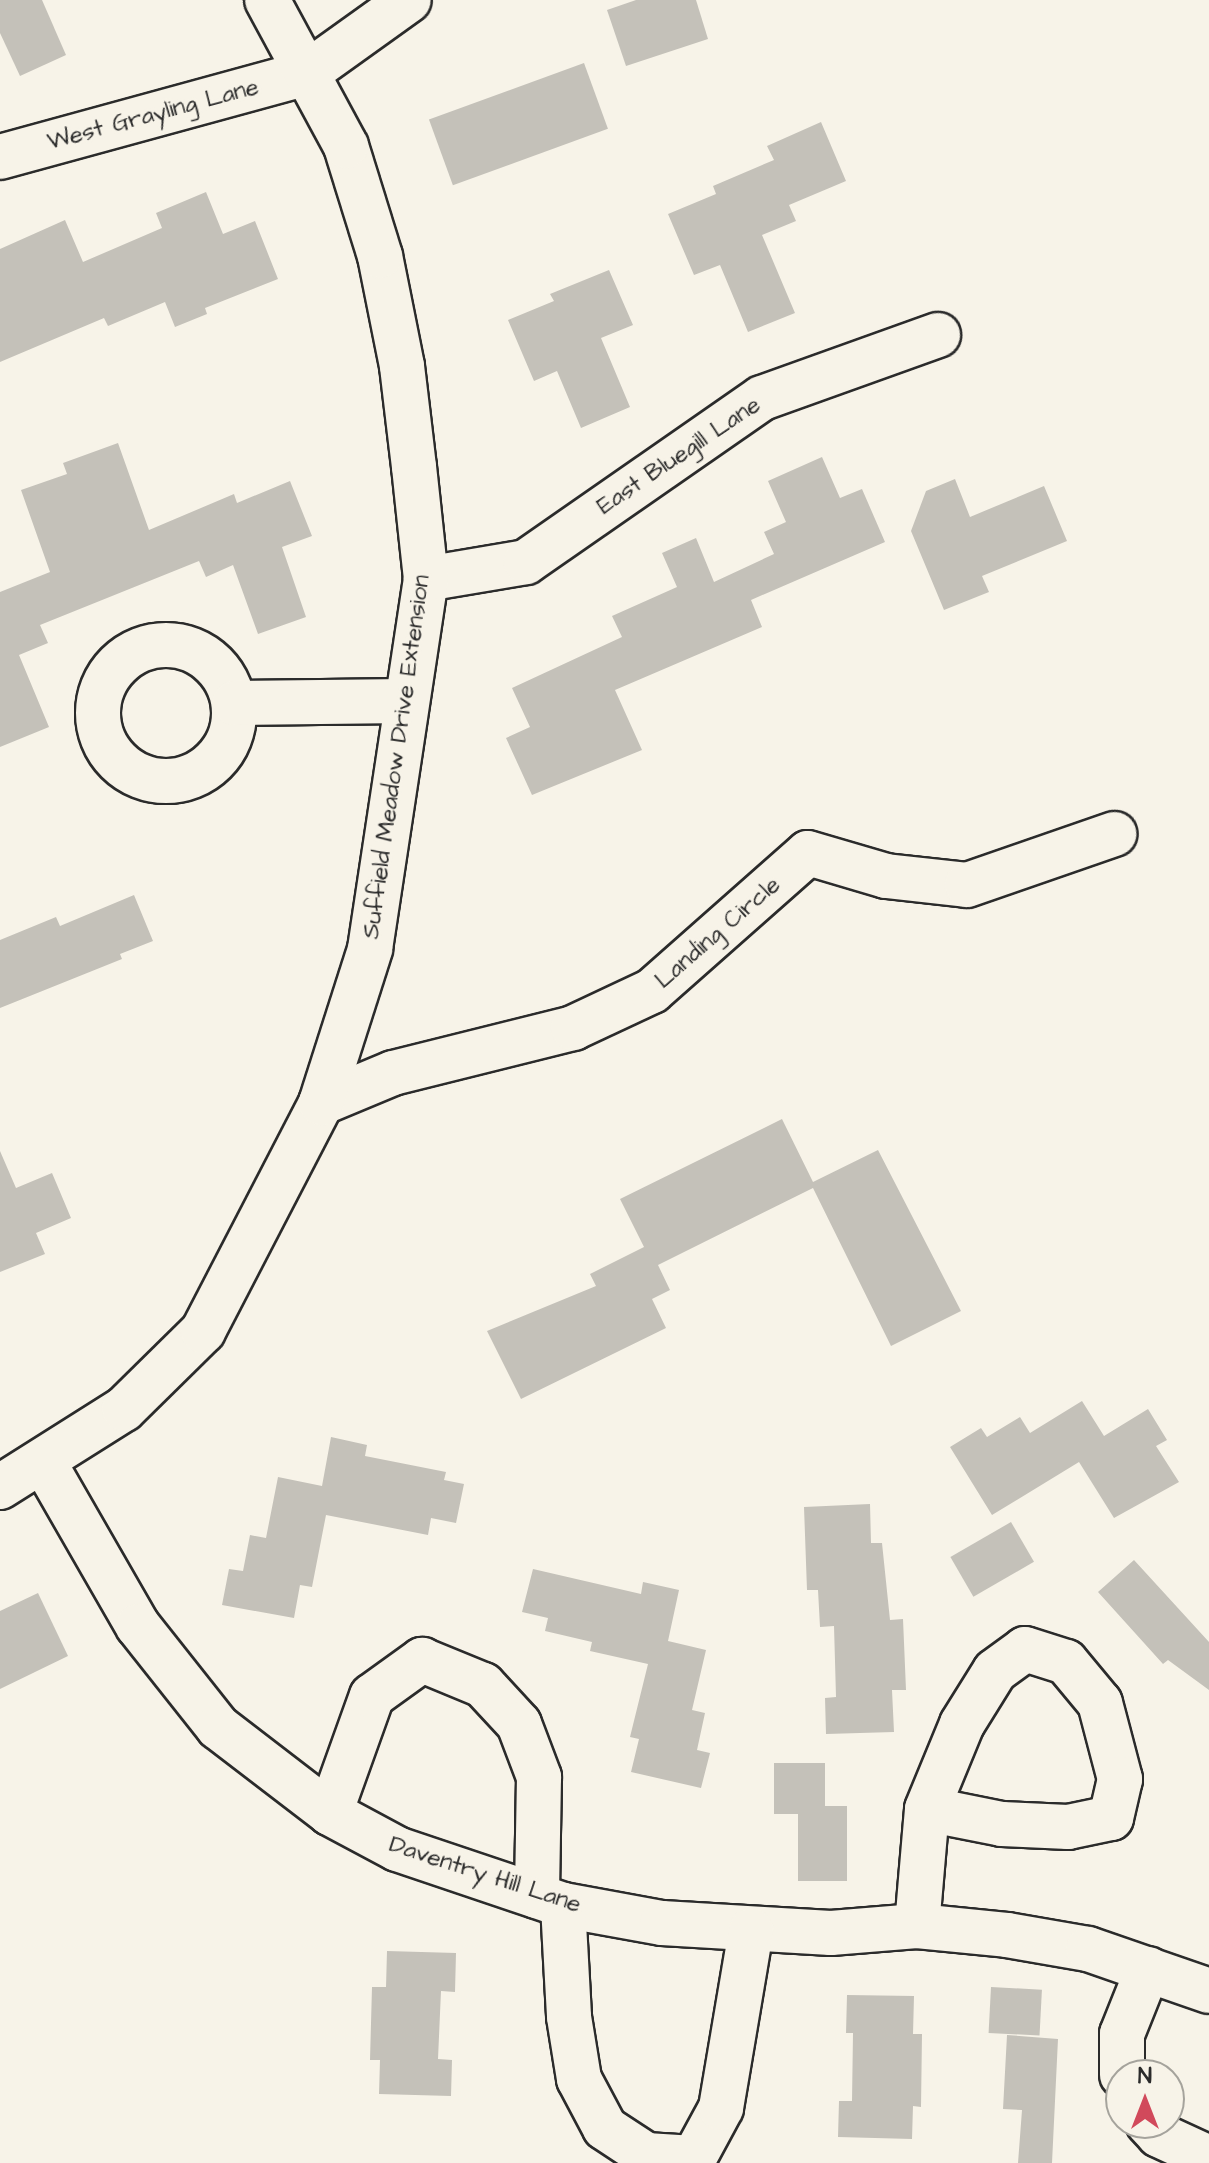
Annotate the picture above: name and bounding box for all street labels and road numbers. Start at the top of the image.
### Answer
street label: West Grayling Lane [44,73,262,157]
street label: East Bluegill Lane [592,391,766,521]
street label: Suffield Meadow Drive Extension [357,573,437,941]
street label: Landing Circle [649,871,787,995]
street label: Daventry Hill Lane [385,1830,585,1920]

